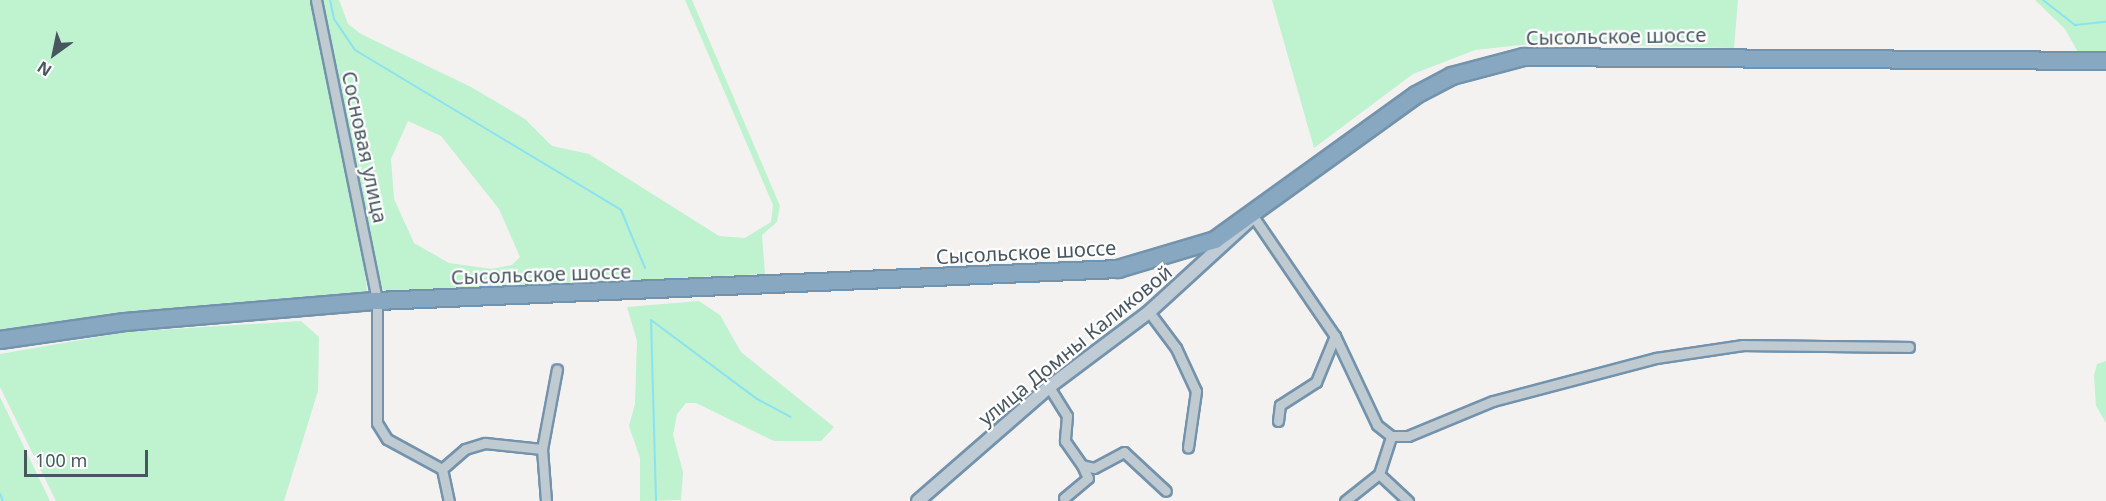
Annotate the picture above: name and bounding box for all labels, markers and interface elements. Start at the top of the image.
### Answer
street label: Сысольское шоссе [1526,22,1706,50]
north arrow [24,24,84,84]
text: N [33,56,56,82]
street label: Сосновая улица [337,69,393,225]
street label: Сысольское шоссе [935,235,1117,269]
street label: Сысольское шоссе [450,259,632,289]
street label: улица Домны Каликовой [974,260,1176,430]
scale bar [27,438,152,476]
text: 100 m [35,448,87,472]

